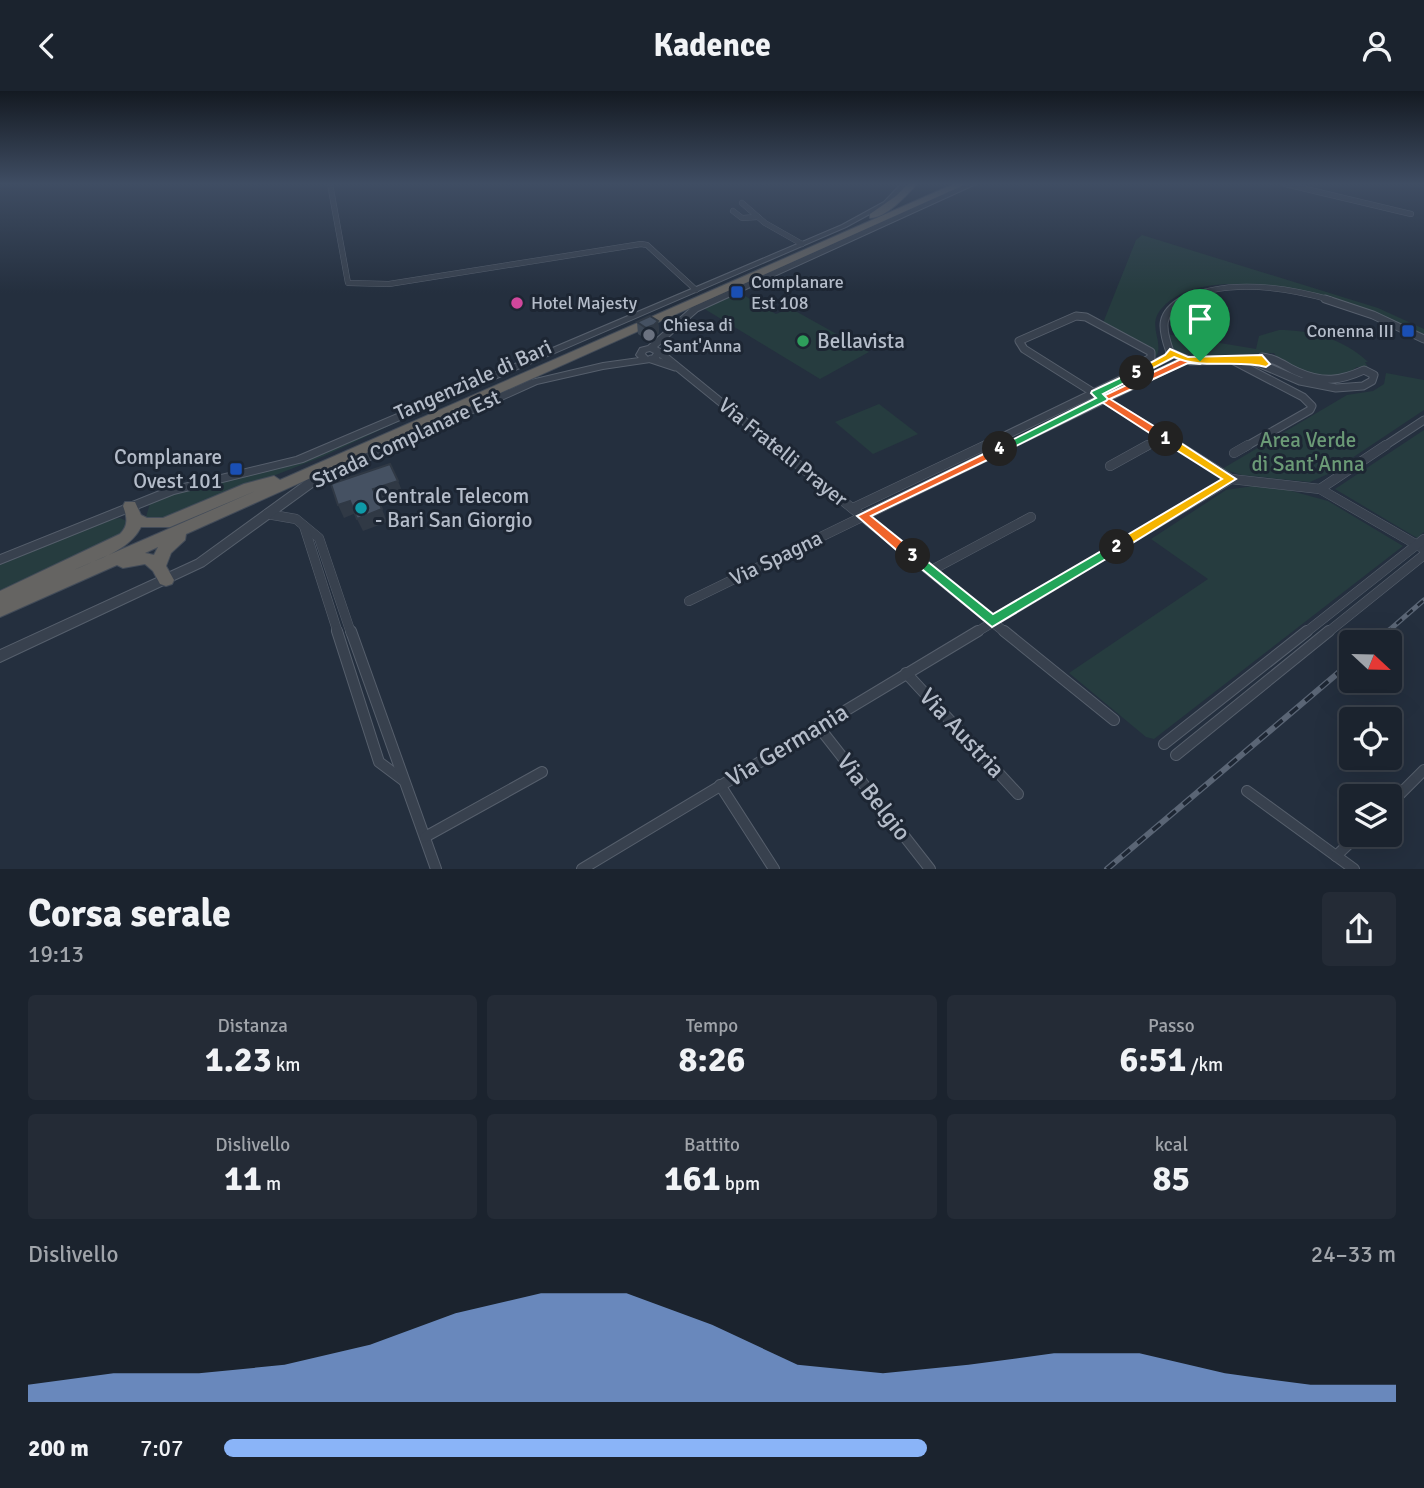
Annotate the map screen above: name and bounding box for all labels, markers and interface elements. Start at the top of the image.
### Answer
text: Kadence [653,26,771,65]
icon: back [28,27,66,65]
icon: person [1358,27,1396,65]
place label: Complanare Est 108 [751,271,844,314]
marker: Complanare Est 108 [729,284,745,300]
pin [1170,289,1230,361]
place label: Hotel Majesty [531,292,638,314]
marker: Hotel Majesty [509,295,525,311]
icon: arrive [1181,300,1219,338]
place label: Chiesa di Sant'Anna [663,314,742,357]
place label: Conenna III [1307,320,1394,342]
marker: Conenna III [1400,323,1416,339]
marker: Chiesa di Sant'Anna [641,327,657,343]
place label: Bellavista [817,328,905,354]
marker: Bellavista [795,333,811,349]
street label: Tangenziale di Bari [390,334,556,426]
pin: 5 [1120,355,1154,391]
text: 5 [1131,360,1142,384]
street label: Strada Complanare Est [308,384,504,494]
street label: Via Fratelli Prayer [713,392,853,512]
pin: 1 [1148,421,1184,457]
text: 1 [1160,426,1171,450]
park label: Area Verde di Sant'Anna [1251,427,1365,477]
pin: 4 [982,431,1018,467]
text: 4 [994,436,1005,460]
place label: Complanare Ovest 101 [114,444,222,494]
marker: Complanare Ovest 101 [228,461,244,477]
place label: Centrale Telecom - Bari San Giorgio [375,483,532,533]
marker: Centrale Telecom - Bari San Giorgio [353,500,369,516]
street label: Via Spagna [726,524,826,592]
pin: 2 [1100,529,1134,565]
text: 2 [1111,534,1122,558]
pin: 3 [895,539,930,573]
text: 3 [907,543,918,567]
north arrow [1339,630,1402,693]
map controls [1339,630,1402,847]
street label: Via Austria [913,682,1011,784]
street label: Via Germania [721,697,853,793]
button: locate [1339,707,1402,770]
street label: Via Belgio [831,747,917,847]
button: layers [1339,784,1402,847]
text: Corsa serale [28,890,231,937]
button: share [1322,892,1396,966]
text: 19:13 [28,940,84,969]
text: Distanza [217,1014,288,1038]
text: Tempo [686,1014,738,1038]
text: Passo [1148,1014,1195,1038]
text: 1.23 [205,1038,272,1081]
text: 8:26 [678,1038,746,1081]
text: 6:51 [1119,1038,1186,1081]
text: km [272,1053,300,1077]
text: /km [1186,1053,1223,1077]
text: Dislivello [215,1133,290,1157]
text: Battito [684,1133,740,1157]
text: kcal [1155,1133,1188,1157]
text: 11 [224,1157,262,1200]
text: 161 [664,1157,721,1200]
text: 85 [1152,1157,1190,1200]
text: m [262,1172,281,1196]
text: bpm [721,1172,760,1196]
text: Dislivello [28,1240,119,1269]
text: 24–33 m [1311,1240,1396,1269]
text: 200 m [28,1434,89,1463]
text: 7:07 [140,1434,183,1463]

